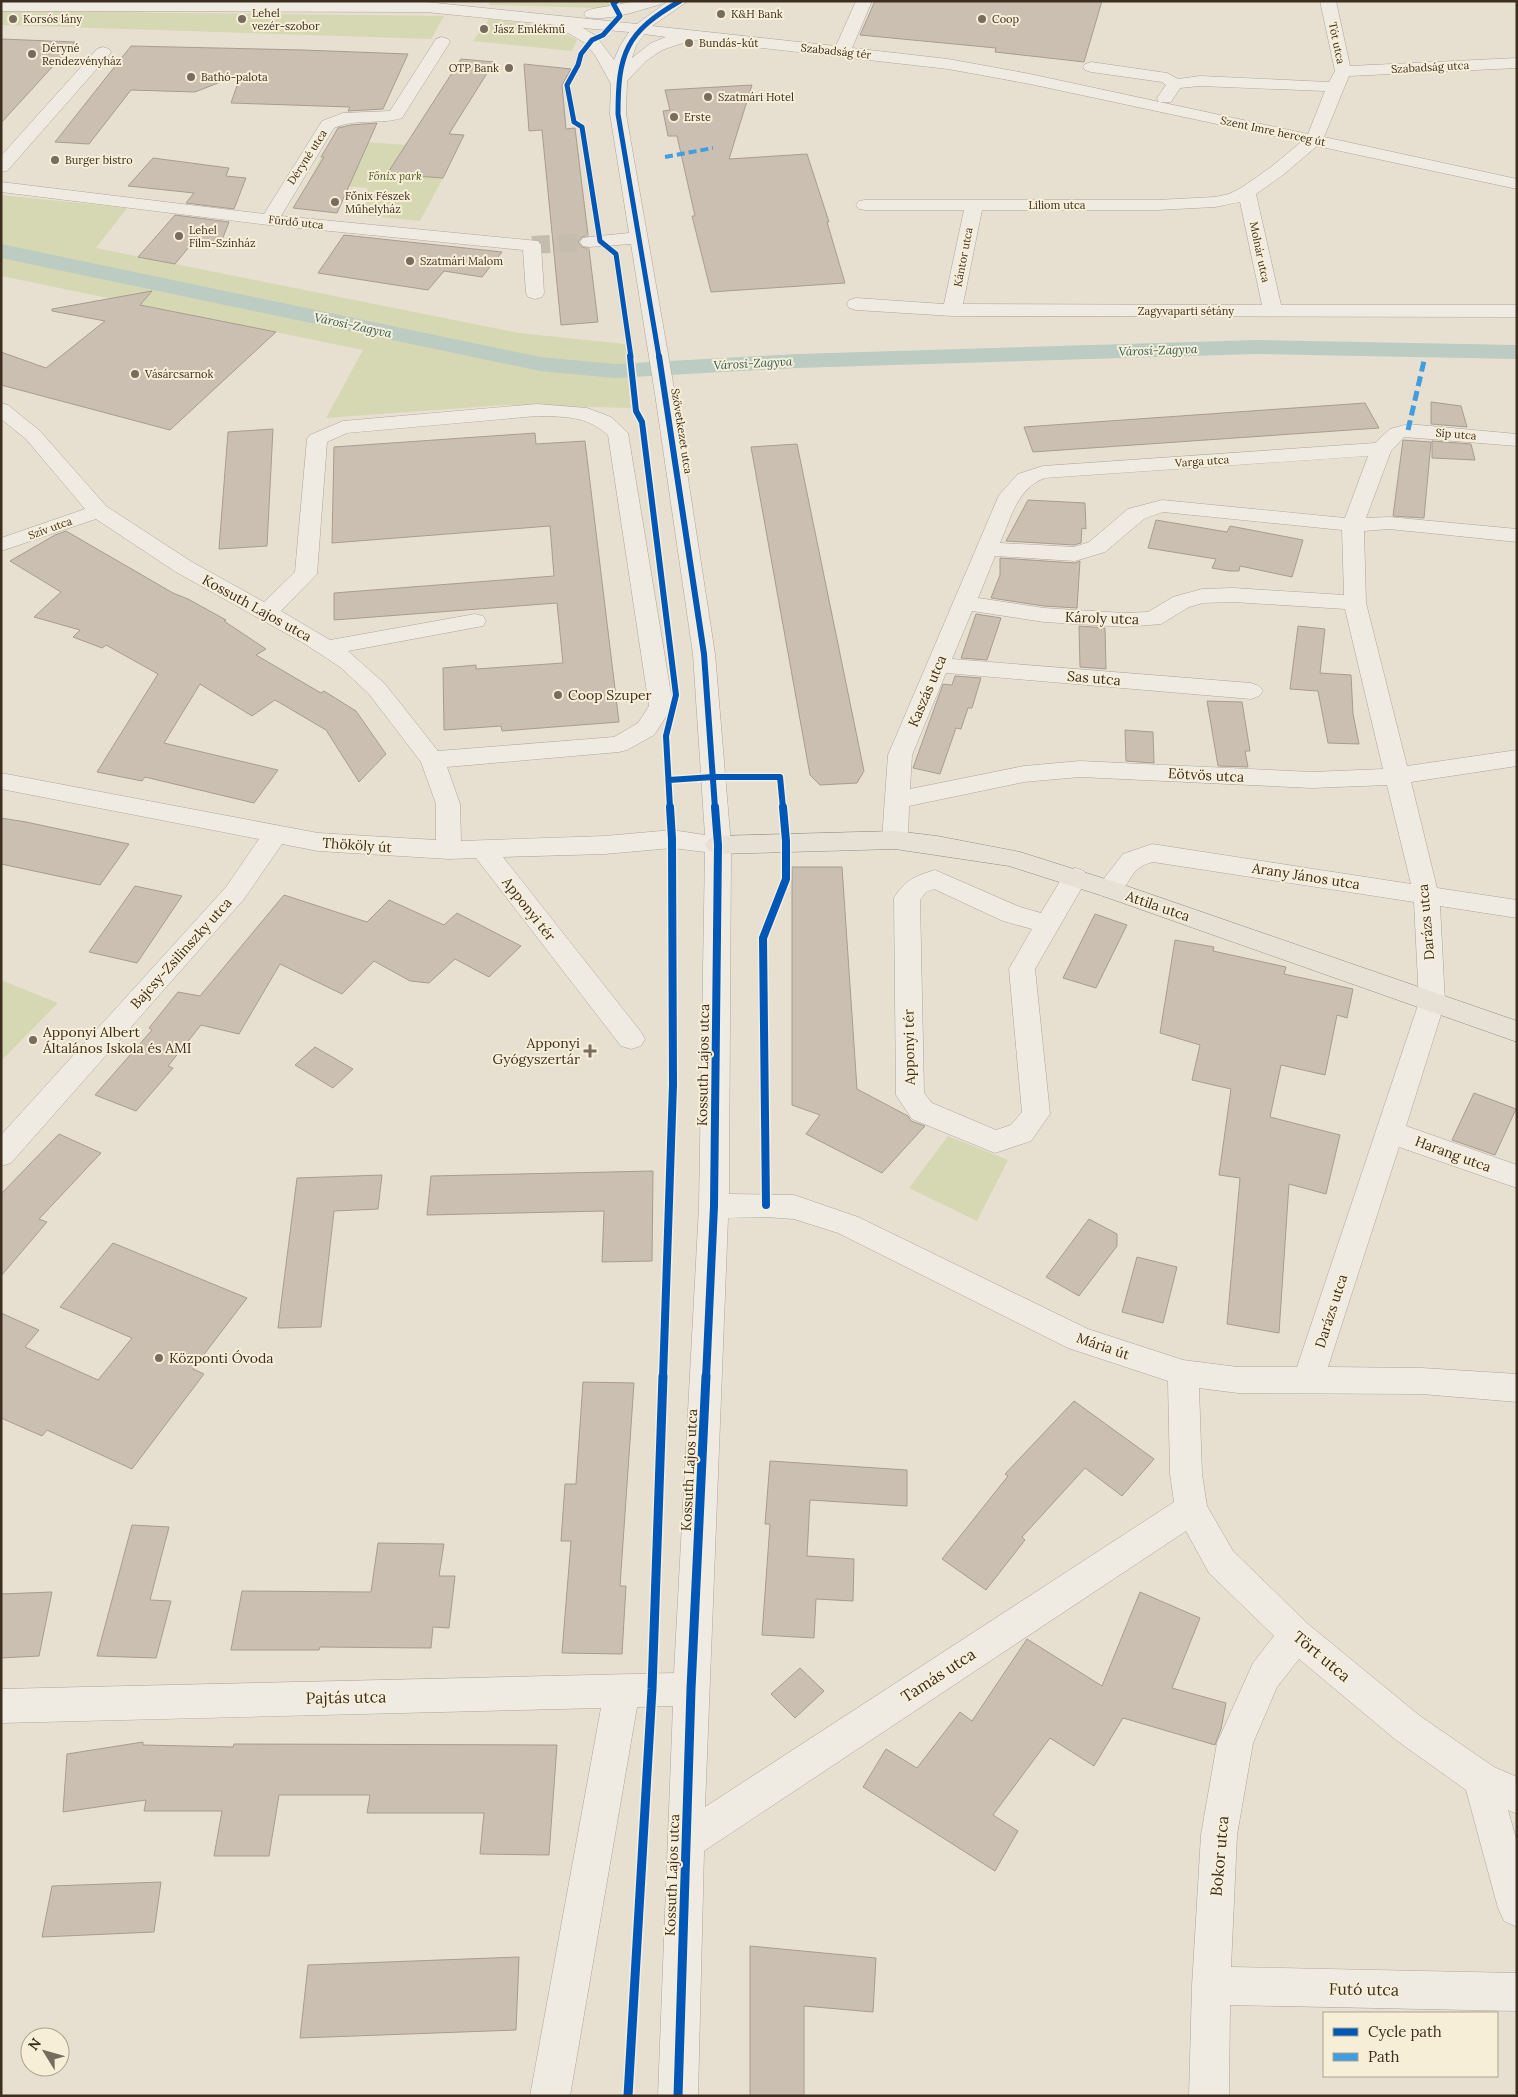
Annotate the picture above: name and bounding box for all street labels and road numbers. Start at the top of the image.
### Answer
street label: Tót utca [1326,21,1348,66]
street label: Szabadság tér [800,40,872,62]
street label: Szabadság utca [1391,58,1470,76]
street label: Szent Imre herceg út [1219,113,1328,149]
street label: Déryné utca [284,127,330,187]
street label: Liliom utca [1028,198,1086,212]
street label: Fürdő utca [268,212,325,232]
street label: Molnár utca [1247,220,1273,284]
street label: Kántor utca [950,226,976,288]
street label: Zagyvaparti sétány [1138,304,1234,318]
street label: Szövetkezet utca [668,387,696,475]
street label: Síp utca [1435,425,1477,443]
street label: Varga utca [1173,452,1230,470]
street label: Szív utca [26,513,74,542]
street label: Kossuth Lajos utca [199,570,315,646]
street label: Károly utca [1065,608,1139,628]
street label: Kaszás utca [904,652,950,730]
street label: Sas utca [1066,667,1122,689]
street label: Eötvös utca [1167,764,1245,786]
street label: Thököly út [322,834,393,856]
street label: Arany János utca [1250,858,1361,893]
street label: Apponyi tér [498,873,560,945]
street label: Darázs utca [1414,883,1438,961]
street label: Attila utca [1123,886,1192,925]
street label: Bajcsy-Zsilinszky utca [126,894,236,1012]
street label: Kossuth Lajos utca [693,1004,713,1126]
street label: Apponyi tér [899,1009,919,1086]
street label: Harang utca [1413,1132,1493,1176]
street label: Darázs utca [1311,1272,1351,1350]
street label: Mária út [1074,1329,1132,1364]
street label: Kossuth Lajos utca [677,1408,701,1532]
street label: Tört utca [1289,1626,1355,1686]
street label: Tamás utca [897,1644,979,1706]
street label: Pajtás utca [305,1686,387,1708]
street label: Kossuth Lajos utca [661,1814,683,1936]
street label: Bokor utca [1206,1815,1232,1897]
street label: Futó utca [1329,1978,1399,2000]

